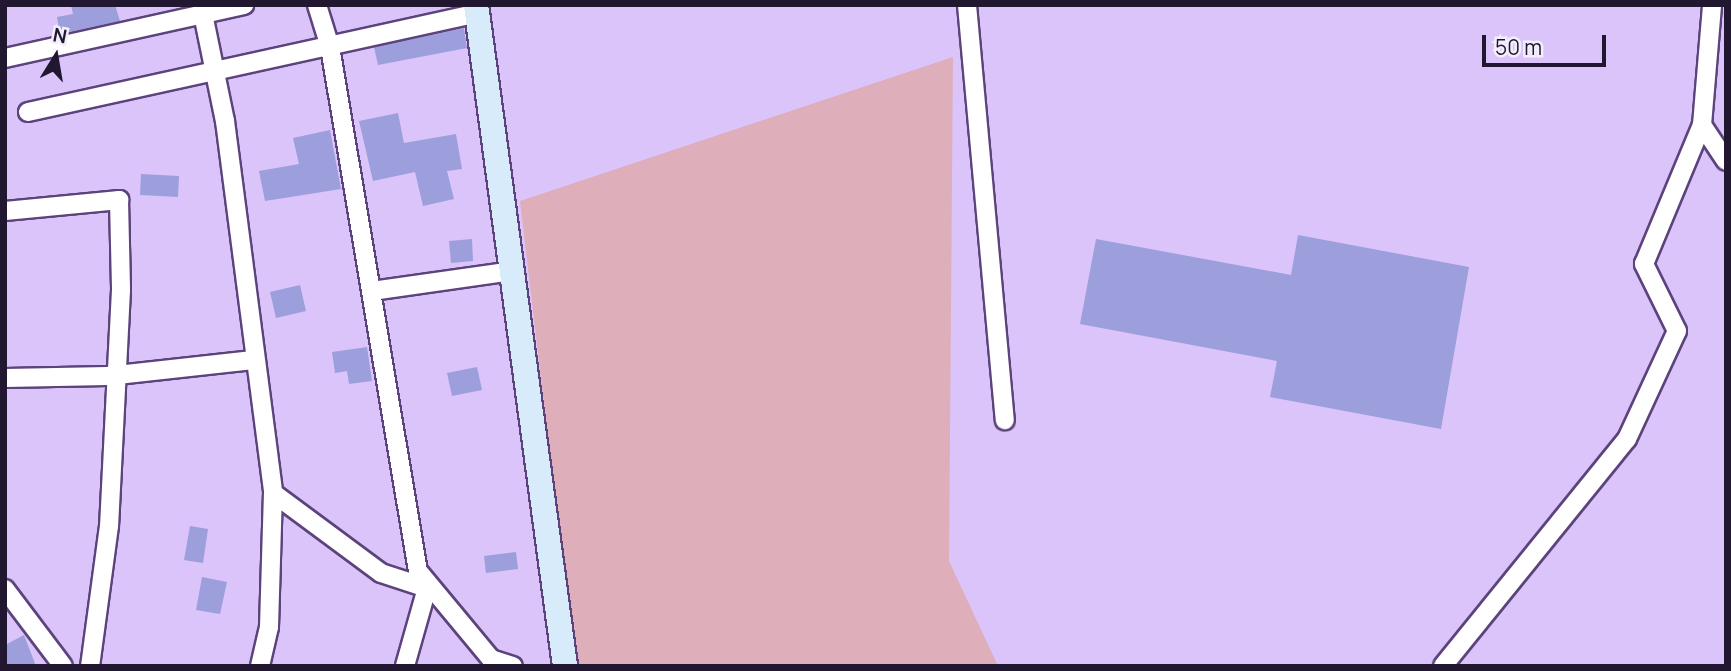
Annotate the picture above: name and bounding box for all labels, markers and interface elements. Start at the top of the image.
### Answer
north arrow [21,21,91,91]
text: N [51,21,69,49]
scale bar [1486,21,1610,65]
text: 50 m [1495,33,1542,61]

